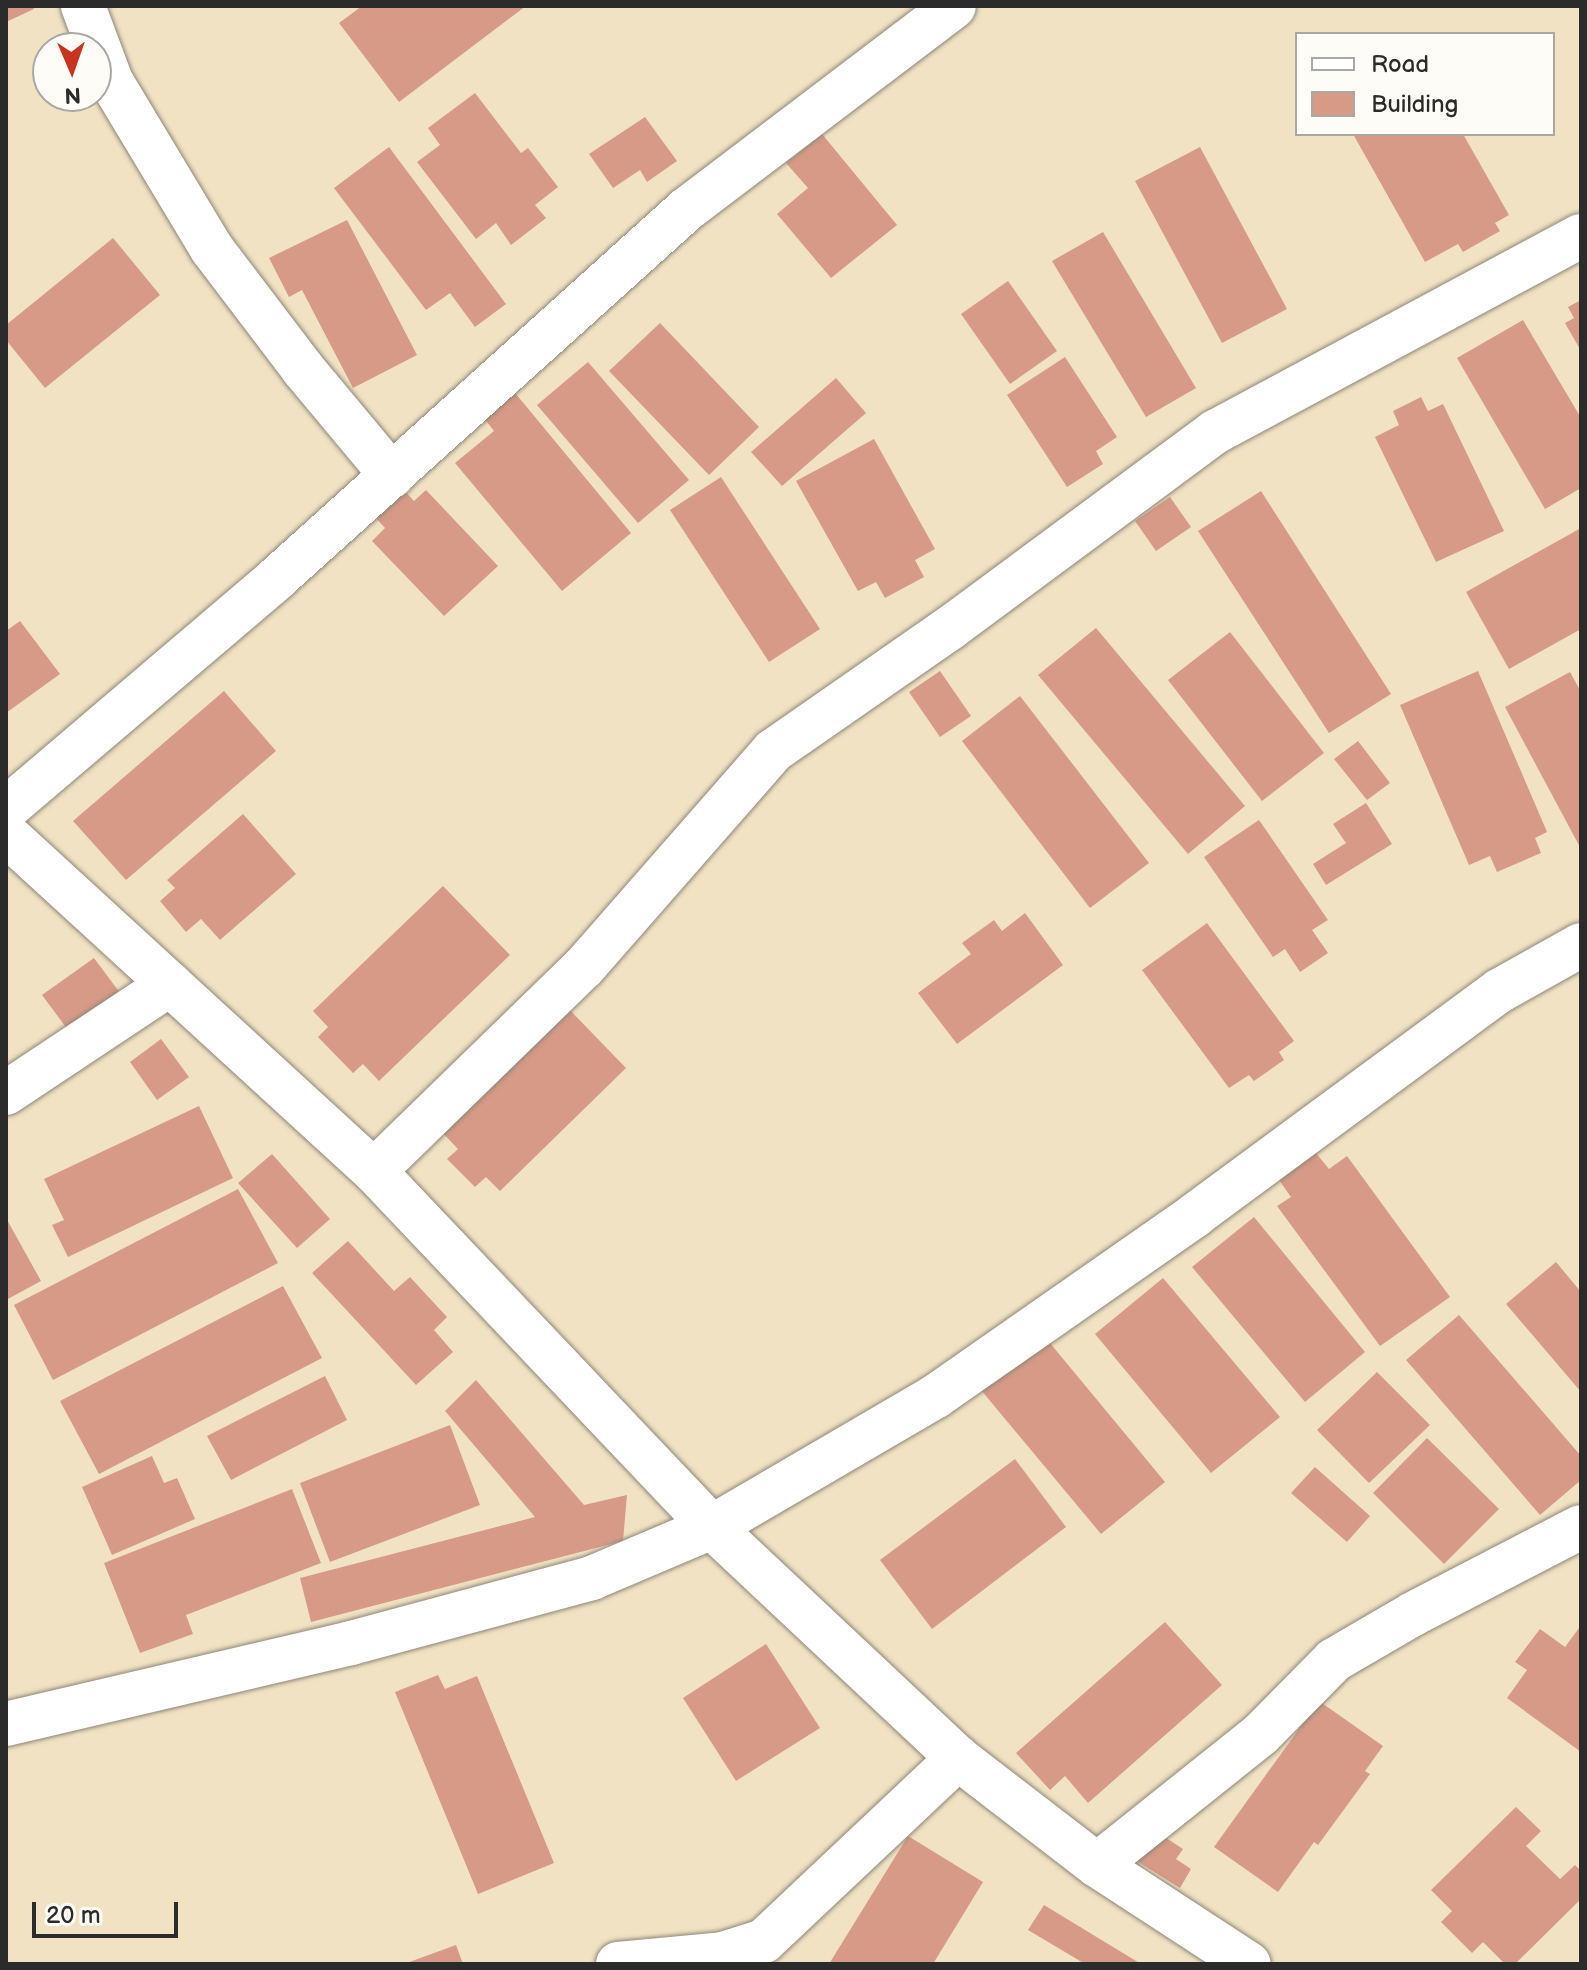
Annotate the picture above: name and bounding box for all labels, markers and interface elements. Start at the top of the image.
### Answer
north arrow [32,32,112,112]
legend [1295,32,1555,136]
text: Road [1371,50,1429,79]
text: N [64,81,82,108]
text: Building [1371,90,1458,119]
scale bar [36,1886,182,1936]
text: 20 m [46,1901,101,1930]

